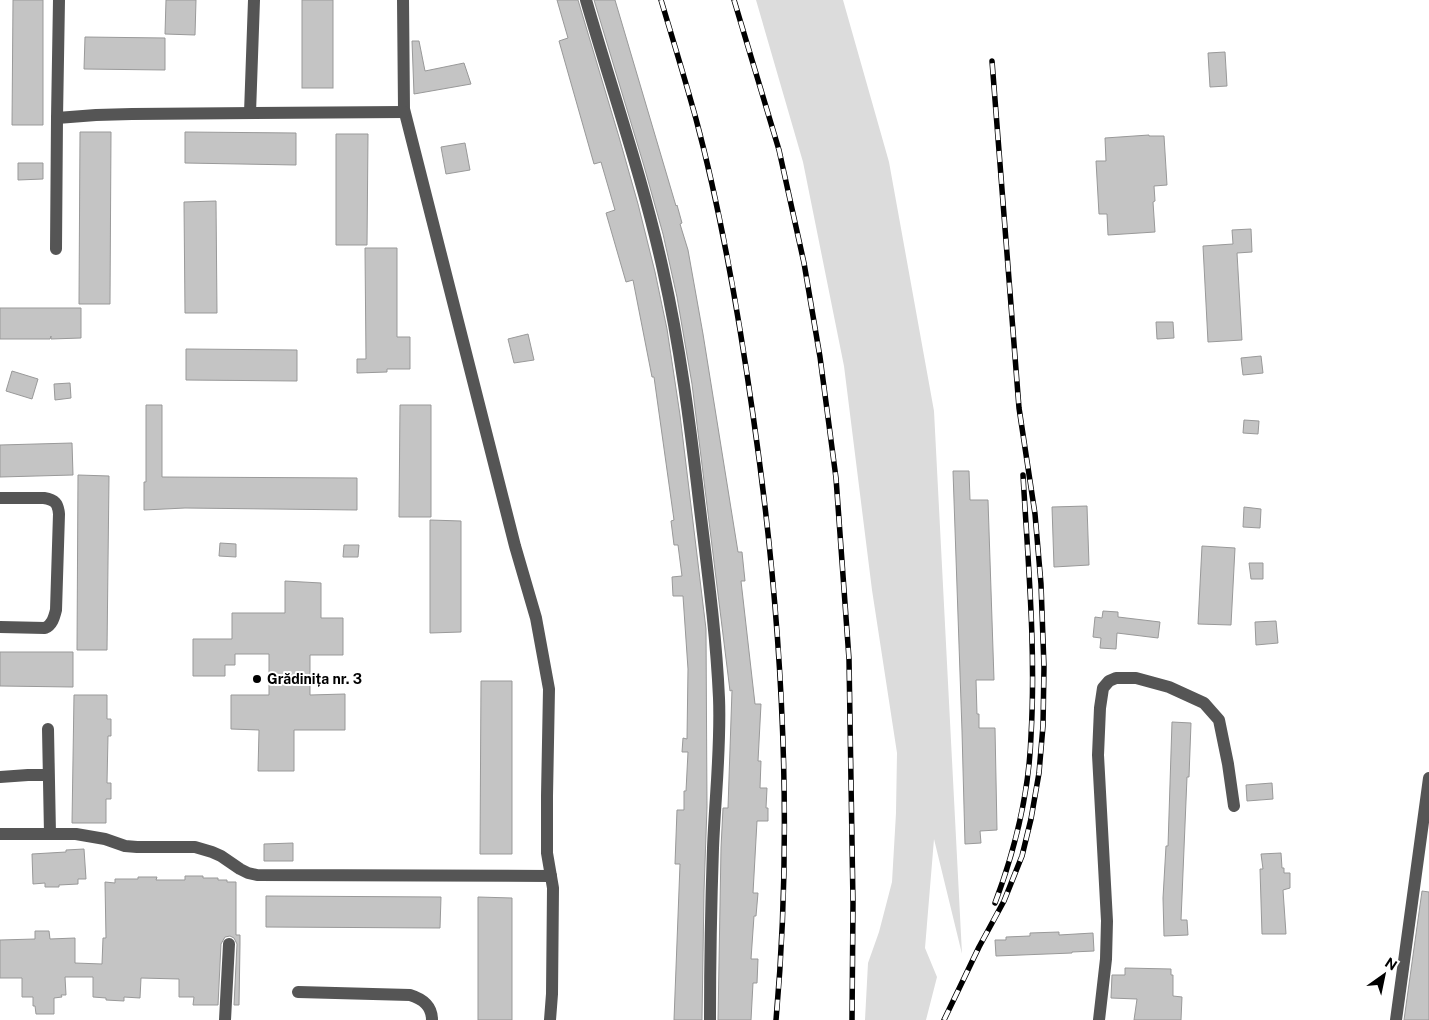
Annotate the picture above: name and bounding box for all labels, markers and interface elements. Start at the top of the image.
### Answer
place label: Grădinița nr. 3 [267,671,362,687]
marker: Grădinița nr. 3 [251,673,263,685]
north arrow [1359,950,1409,1000]
text: N [1382,954,1400,974]

